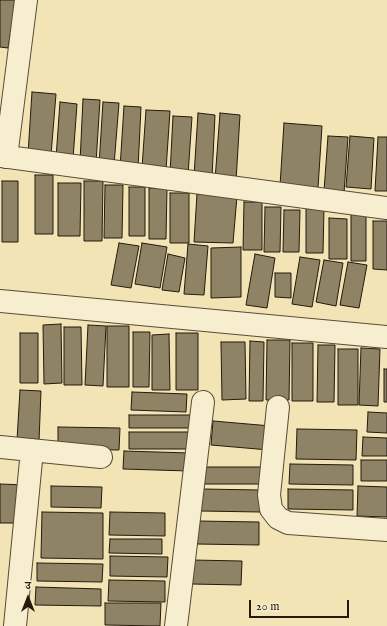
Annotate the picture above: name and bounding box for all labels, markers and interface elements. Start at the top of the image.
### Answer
north arrow [8,578,48,618]
text: उ [25,579,31,593]
scale bar [251,592,351,618]
text: 20 m [256,599,279,614]

